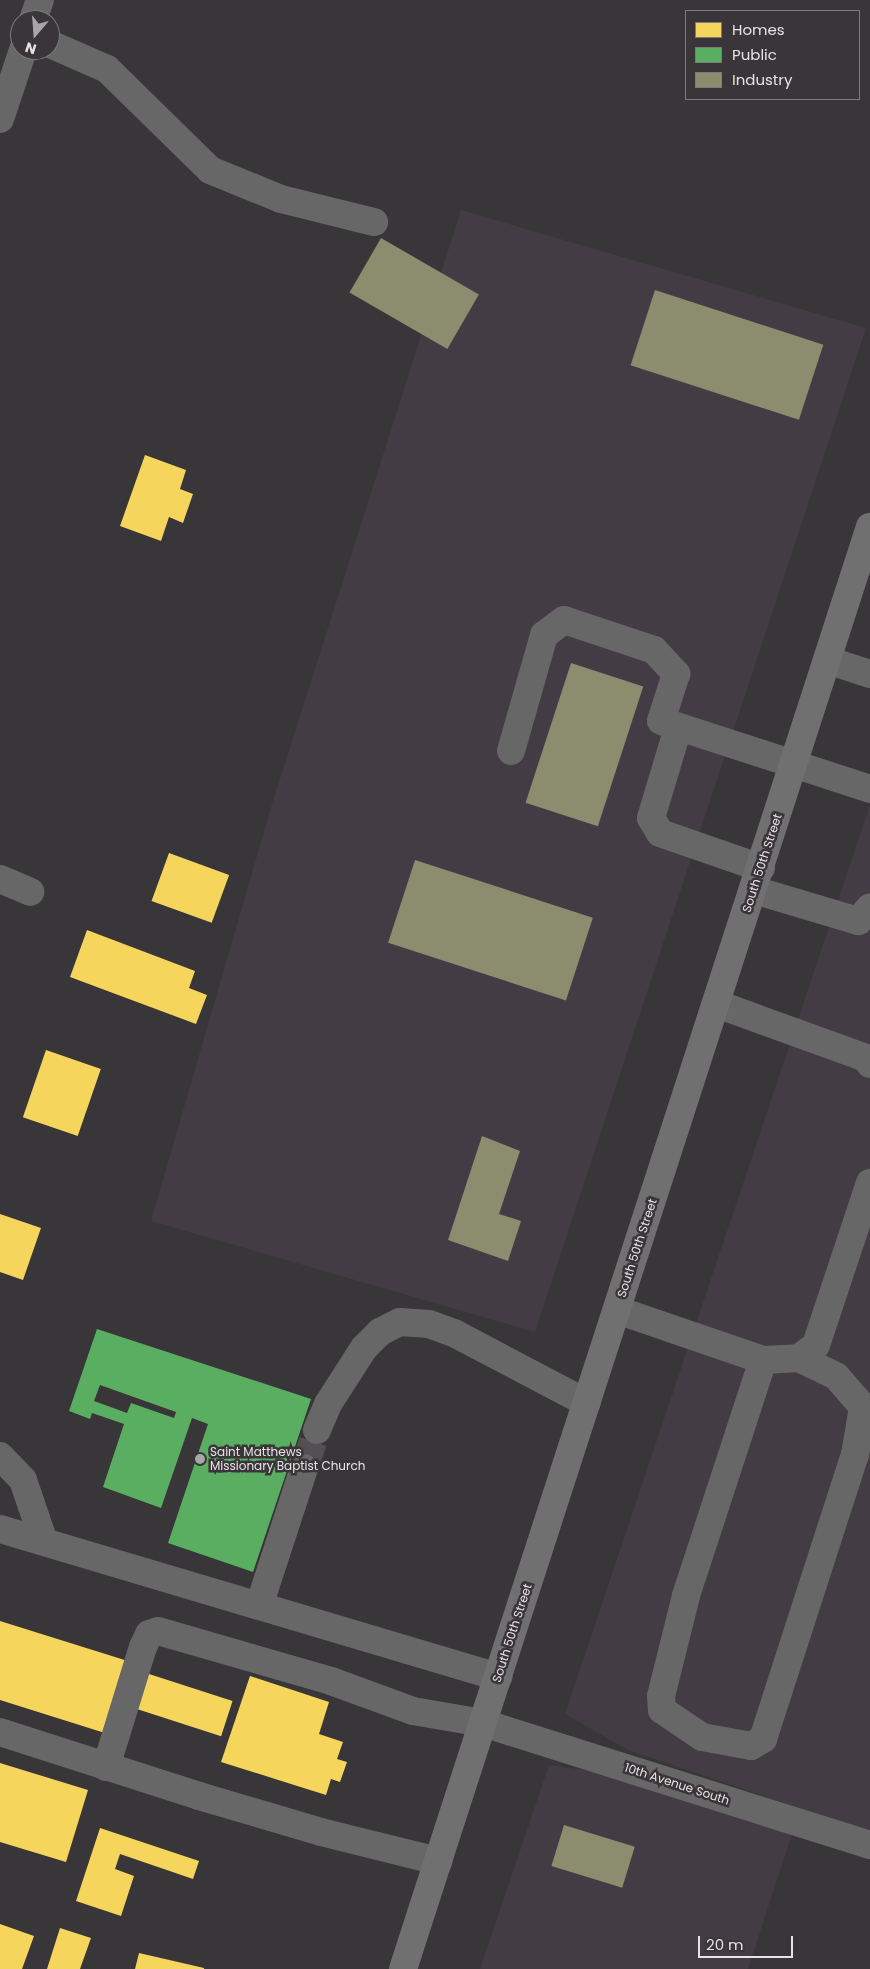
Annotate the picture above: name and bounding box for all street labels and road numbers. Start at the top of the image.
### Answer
street label: South 50th Street [739,812,785,914]
street label: South 50th Street [614,1197,660,1299]
street label: South 50th Street [489,1582,535,1684]
street label: 10th Avenue South [623,1760,731,1808]

